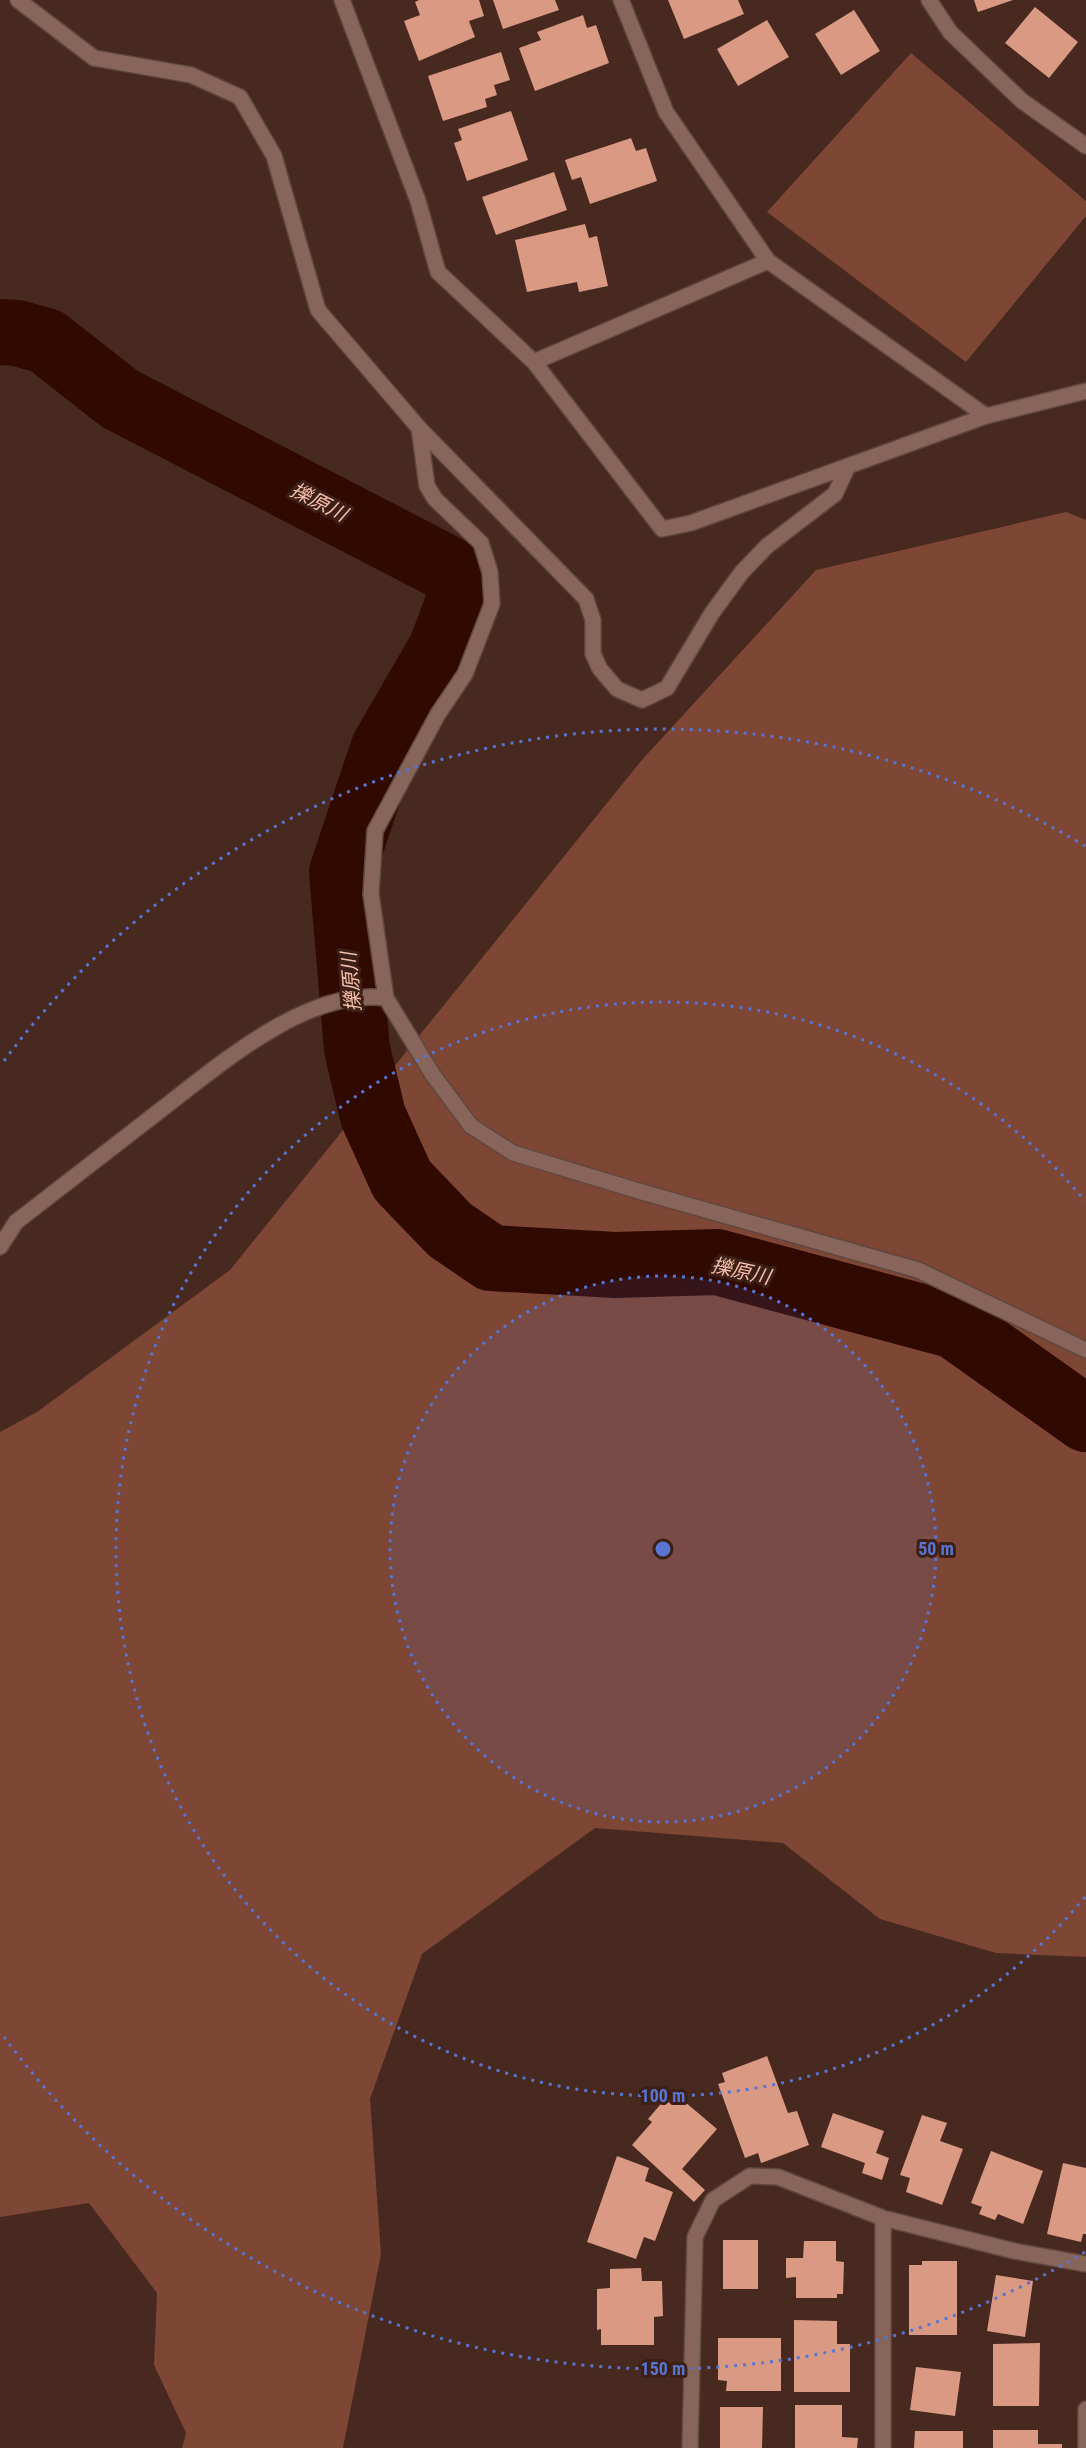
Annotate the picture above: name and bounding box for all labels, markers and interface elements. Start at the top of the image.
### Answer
water label: 擽原川 [287,478,353,527]
water label: 擽原川 [336,949,366,1013]
water label: 擽原川 [709,1253,775,1289]
text: 50 m [918,1538,954,1559]
centre of rings [653,1539,673,1559]
text: 100 m [641,2085,685,2106]
text: 150 m [641,2358,685,2379]

